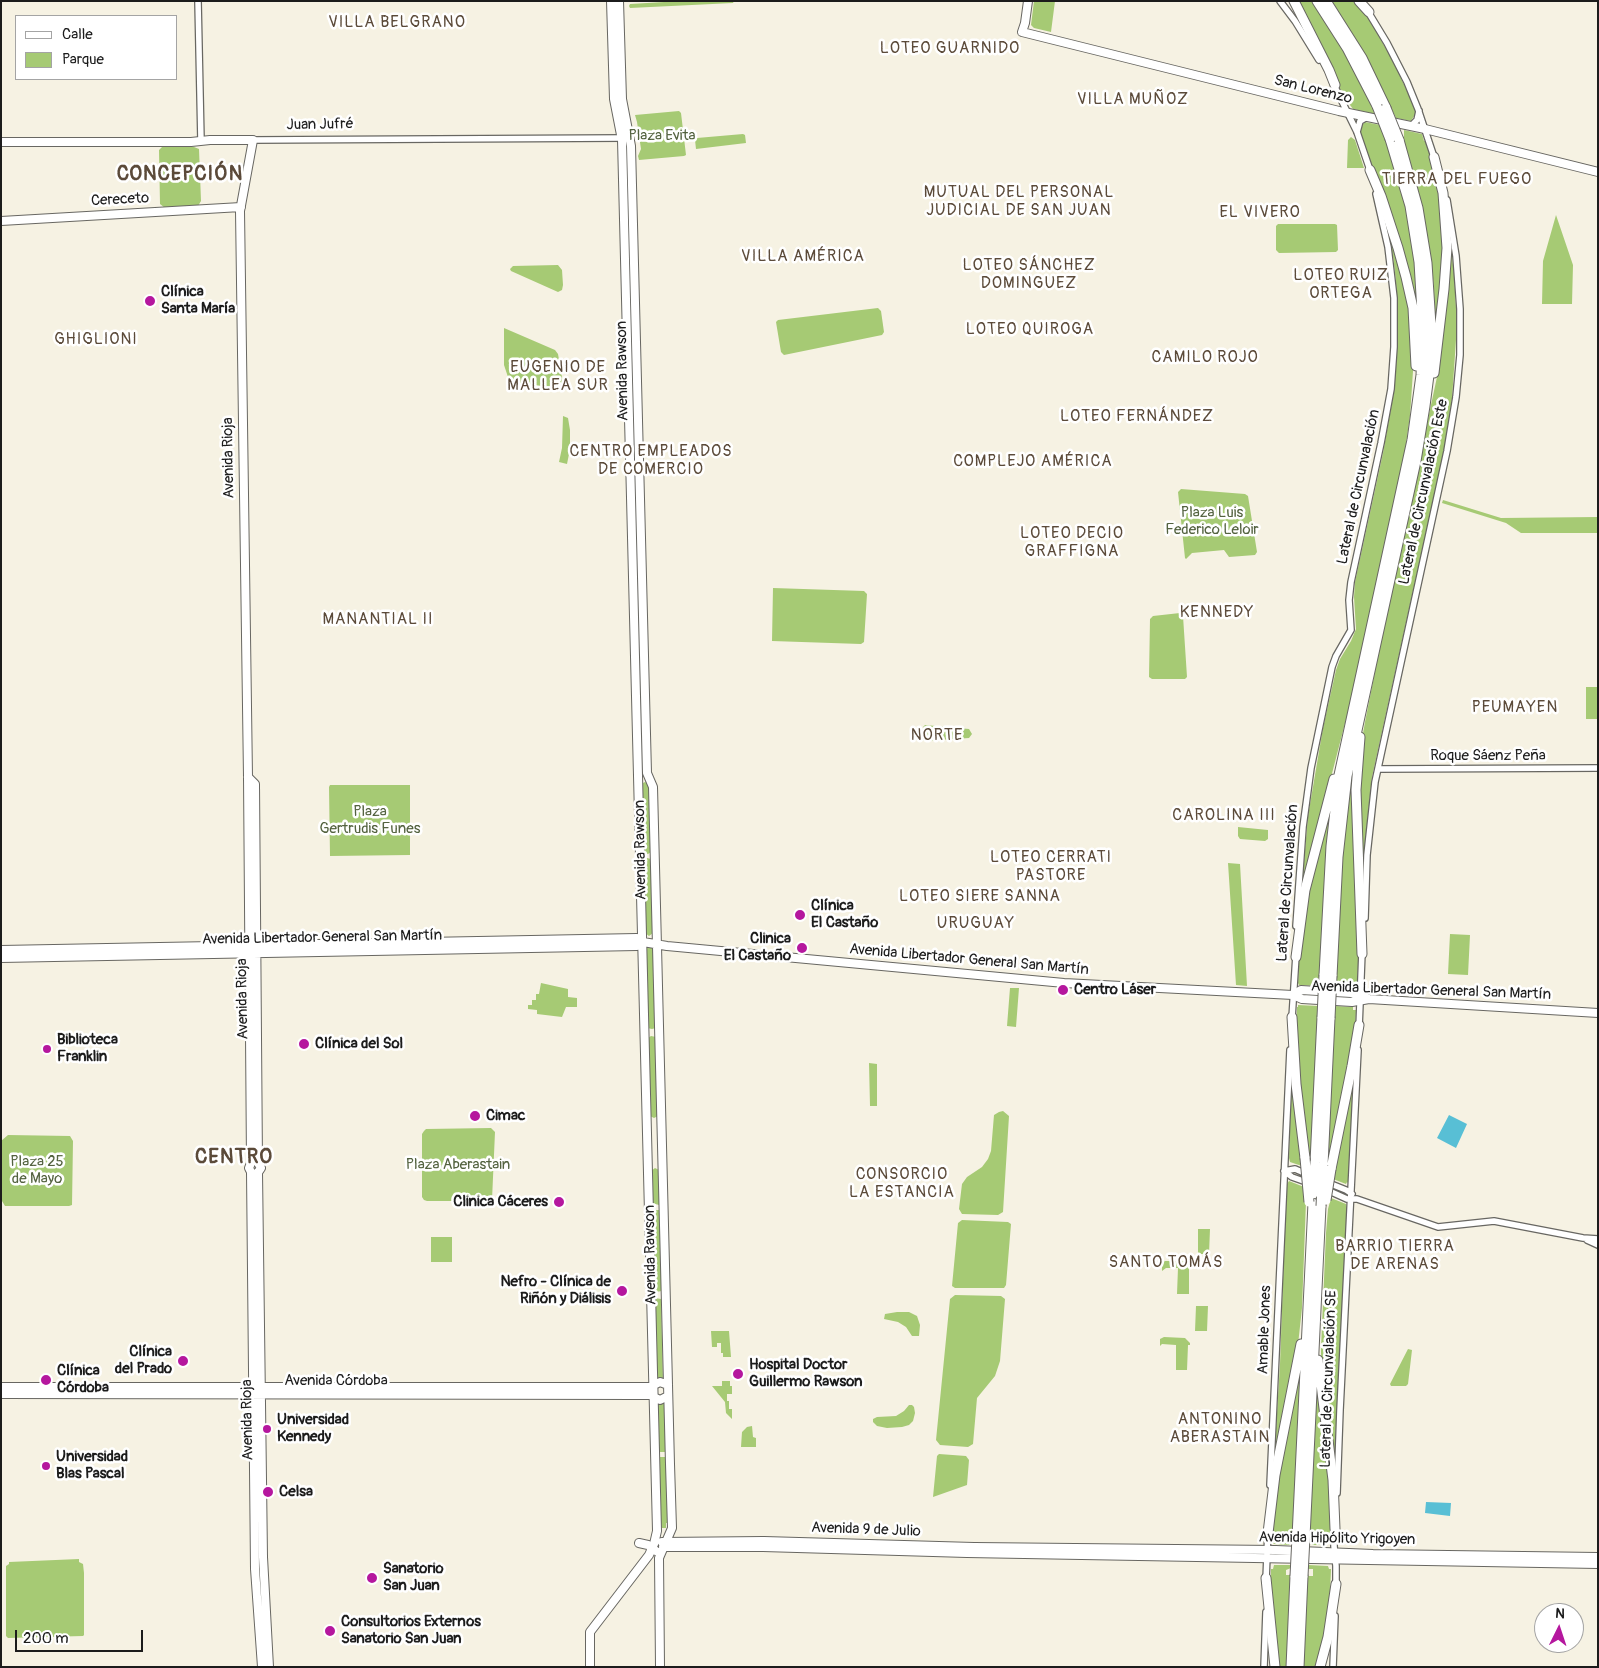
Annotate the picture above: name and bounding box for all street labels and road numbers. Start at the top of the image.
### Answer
street label: San Lorenzo [1272,72,1354,108]
street label: Juan Jufré [286,115,354,135]
street label: Cereceto [90,189,150,211]
street label: Avenida Rawson [613,321,633,421]
street label: Lateral de Circunvalación Este [1396,398,1452,586]
street label: Lateral de Circunvalación [1334,408,1384,566]
street label: Avenida Rioja [219,417,239,499]
street label: Roque Sáenz Peña [1430,747,1546,765]
street label: Avenida Rawson [631,800,651,900]
street label: Lateral de Circunvalación [1274,804,1302,962]
street label: Avenida Libertador General San Martín [202,927,442,949]
street label: Avenida Libertador General San Martín [848,941,1090,979]
street label: Avenida Rioja [233,958,253,1040]
street label: Avenida Libertador General San Martín [1311,978,1551,1004]
street label: Avenida Rawson [641,1205,661,1305]
street label: Amable Jones [1254,1285,1276,1375]
street label: Lateral de Circunvalación SE [1317,1290,1341,1468]
street label: Avenida Córdoba [284,1372,388,1390]
street label: Avenida Rioja [238,1379,258,1461]
street label: Avenida 9 de Julio [811,1519,921,1541]
street label: Avenida Hipólito Yrigoyen [1259,1529,1415,1549]

